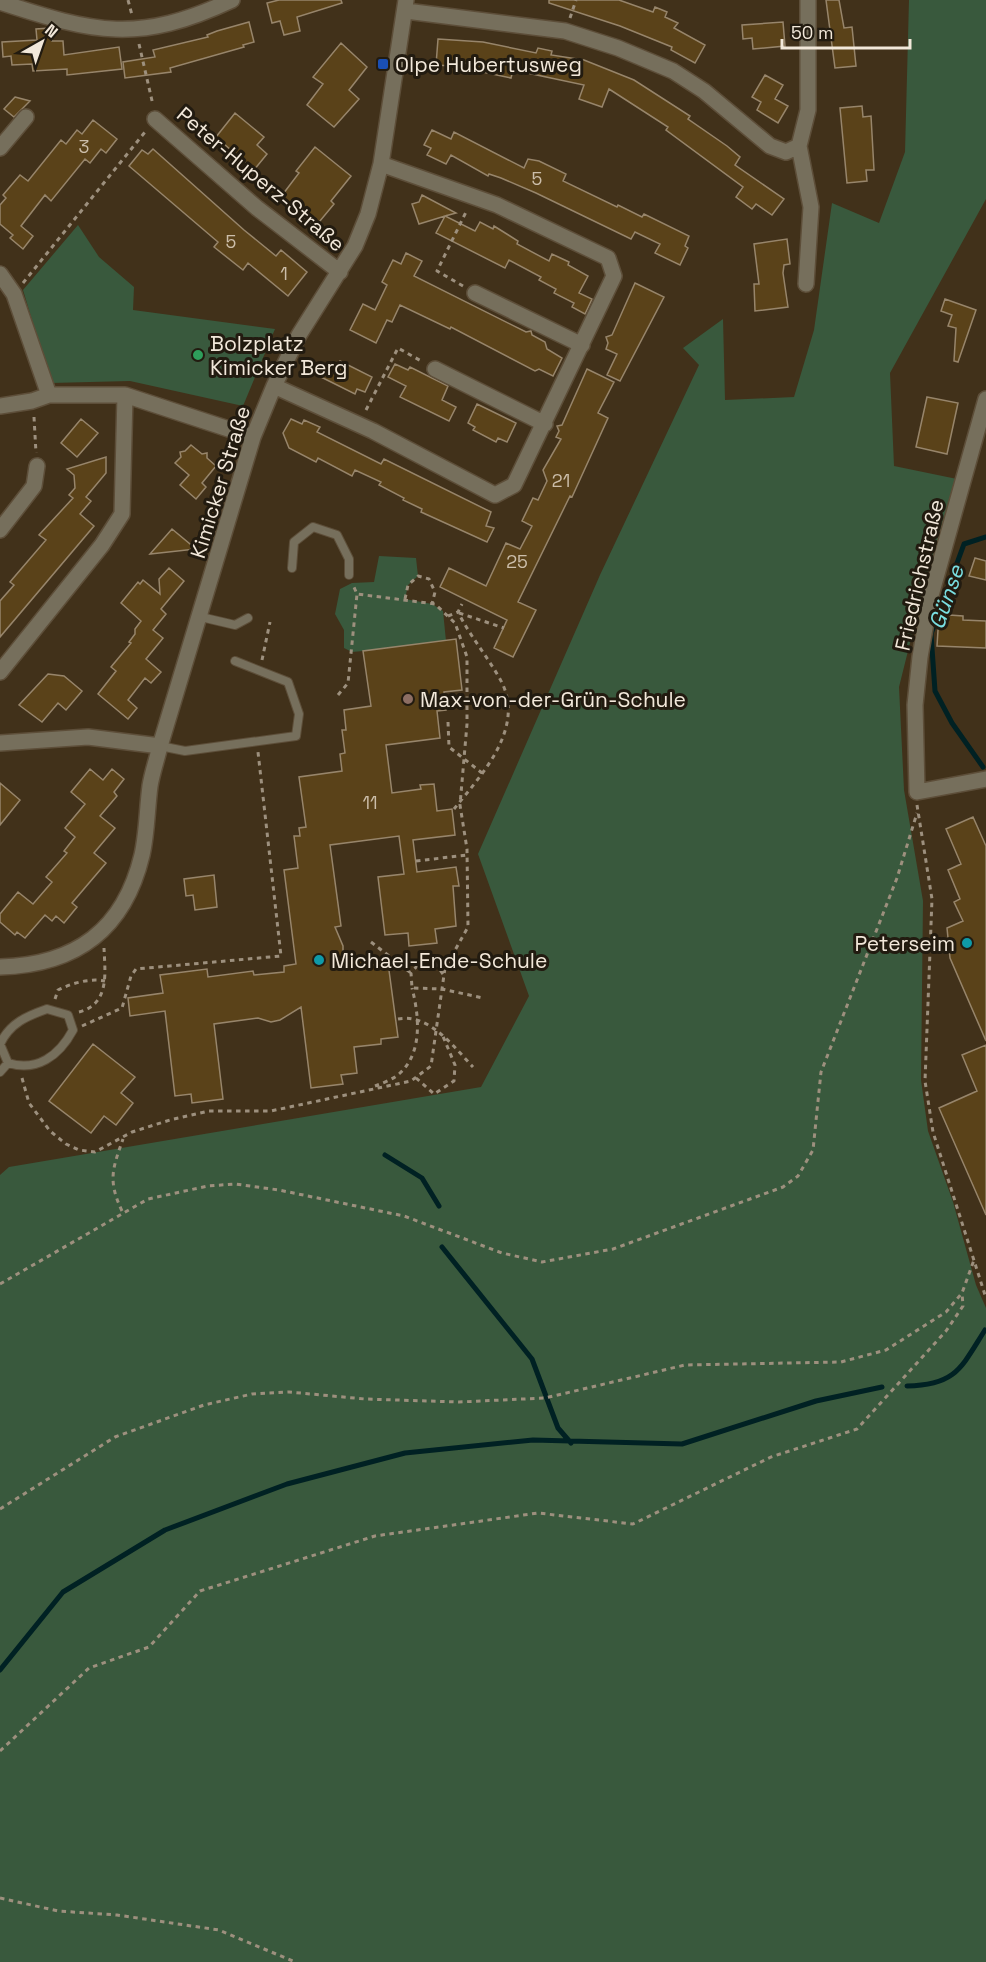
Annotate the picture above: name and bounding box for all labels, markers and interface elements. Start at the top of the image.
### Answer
north arrow [12,12,72,72]
scale bar [782,12,910,50]
text: N [40,19,62,42]
text: 50 m [791,21,833,44]
place label: Olpe Hubertusweg [395,51,582,78]
marker: Olpe Hubertusweg [376,57,390,71]
street label: Peter-Huperz-Straße [171,101,351,257]
house number: 3 [79,135,89,158]
house number: 5 [532,167,542,190]
house number: 5 [226,230,236,253]
house number: 1 [280,262,288,285]
place label: Bolzplatz Kimicker Berg [210,330,348,381]
marker: Bolzplatz Kimicker Berg [191,348,205,362]
street label: Kimicker Straße [184,403,256,561]
house number: 21 [552,469,570,492]
street label: Friedrichstraße [888,497,950,653]
house number: 25 [506,550,528,573]
water label: Günse [922,560,970,633]
place label: Max-von-der-Grün-Schule [420,686,686,713]
marker: Max-von-der-Grün-Schule [401,692,415,706]
house number: 11 [362,791,378,814]
place label: Peterseim [855,930,955,957]
marker: Peterseim [960,936,974,950]
place label: Michael-Ende-Schule [331,947,547,974]
marker: Michael-Ende-Schule [312,953,326,967]

